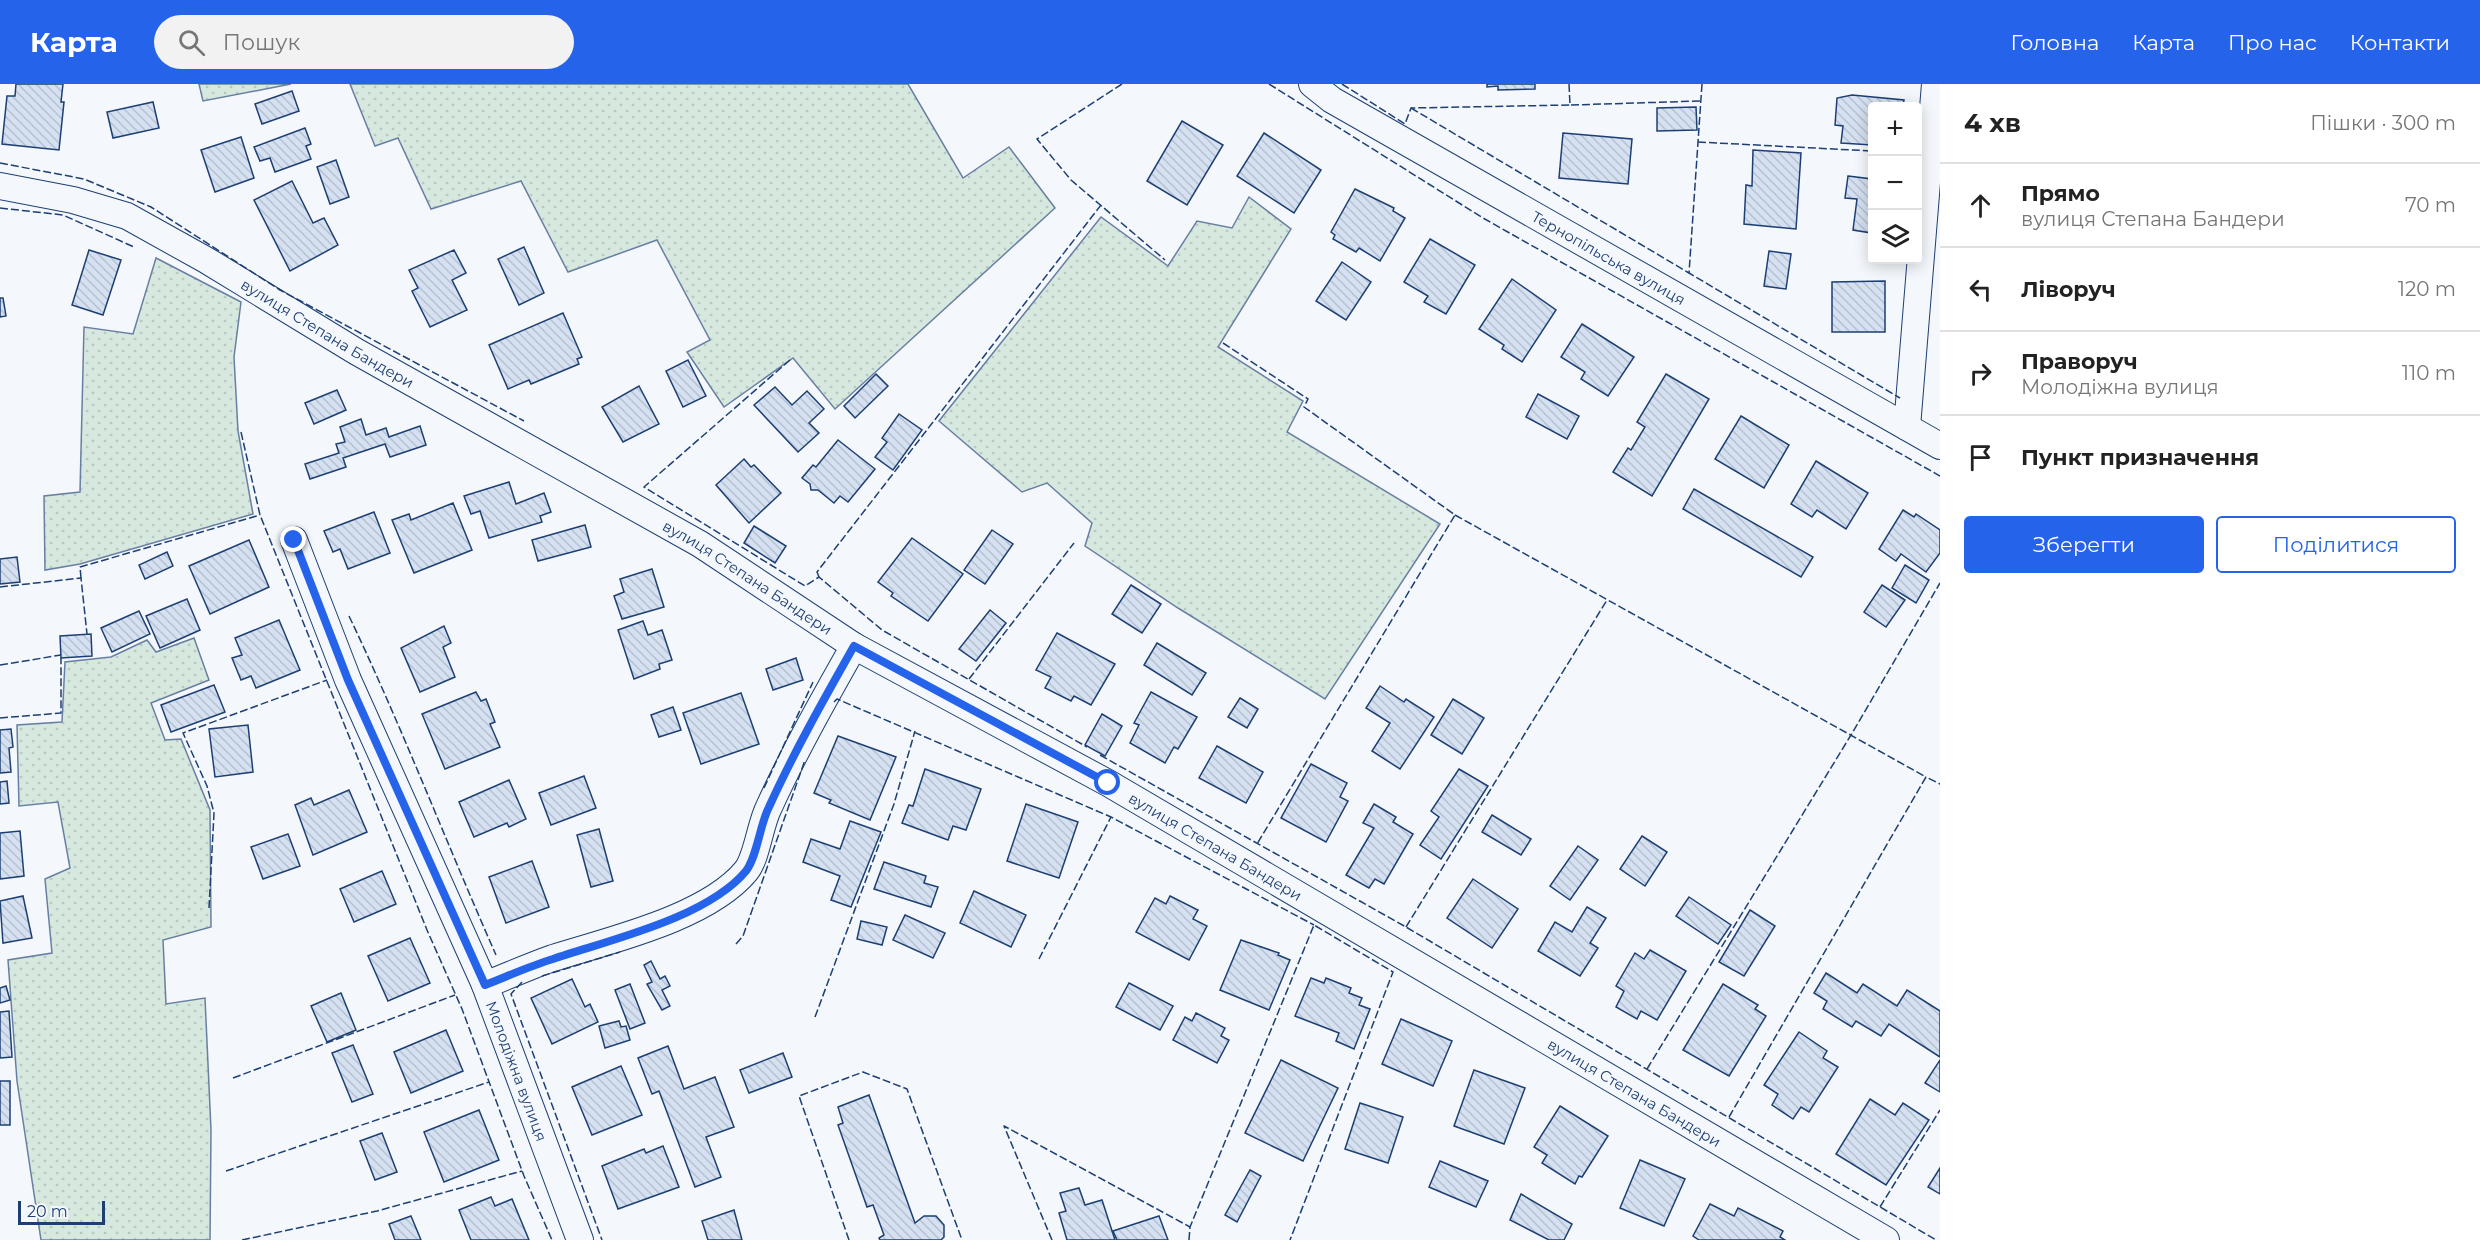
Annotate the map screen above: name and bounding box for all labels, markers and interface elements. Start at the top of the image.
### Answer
search box [154,15,574,69]
text: Карта [30,25,118,59]
icon: search [175,26,208,59]
text: Пошук [223,29,300,56]
text: Головна [2011,30,2099,55]
text: Карта [2132,30,2195,55]
text: Про нас [2228,30,2317,55]
text: Контакти [2350,30,2450,55]
map controls [1868,102,1922,264]
button: + [1868,102,1922,156]
text: 4 хв [1964,107,2021,139]
text: Пішки · 300 m [2310,111,2456,135]
button: − [1868,156,1922,210]
text: Прямо [2021,180,2100,207]
icon: ahead [1964,189,1997,222]
text: 70 m [2405,193,2456,217]
street label: Тернопільська вулиця [1528,206,1689,309]
text: вулиця Степана Бандери [2021,207,2285,231]
button: layers [1868,210,1922,264]
icon: left [1964,273,1997,306]
street label: вулиця Степана Бандери [238,274,418,392]
text: Ліворуч [2021,276,2116,303]
text: 120 m [2398,277,2456,301]
text: Праворуч [2021,348,2138,375]
icon: right [1964,357,1997,390]
text: 110 m [2402,361,2456,385]
text: Молодіжна вулиця [2021,375,2219,399]
icon: arrive [1964,441,1997,474]
text: Пункт призначення [2021,444,2259,471]
street label: вулиця Степана Бандери [660,516,836,639]
button: Зберегти [1964,516,2204,573]
button: Поділитися [2216,516,2456,573]
route end [280,526,306,552]
route start [1094,769,1120,795]
street label: вулиця Степана Бандери [1125,788,1306,904]
street label: Молодіжна вулиця [482,998,552,1144]
street label: вулиця Степана Бандери [1544,1034,1725,1151]
scale bar [18,1198,105,1226]
text: 20 m [27,1202,68,1221]

